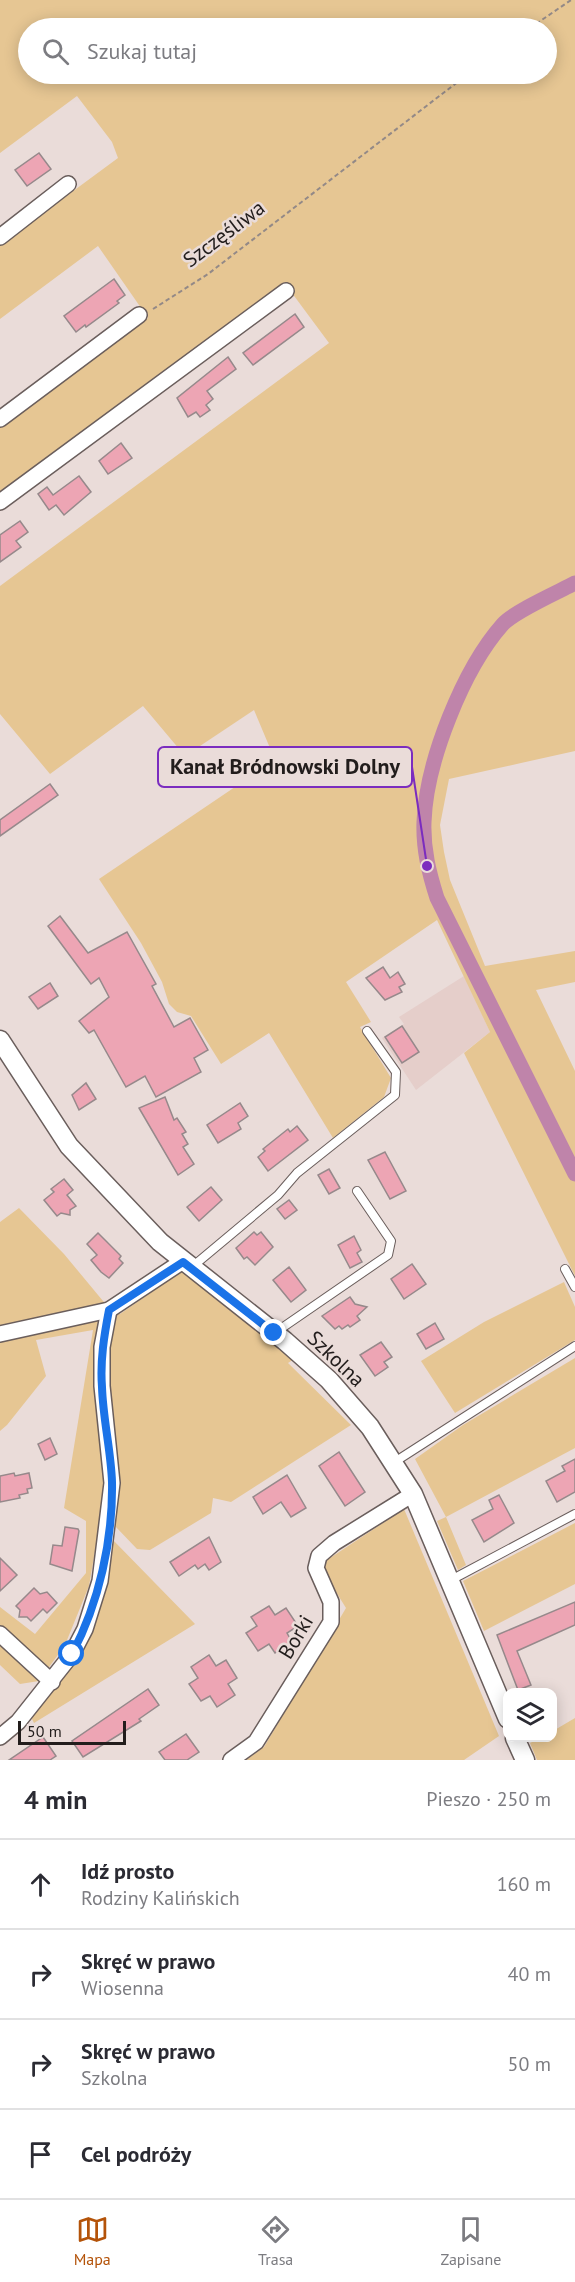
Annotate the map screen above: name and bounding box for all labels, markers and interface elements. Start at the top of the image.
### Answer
search box [18,18,557,84]
icon: search [39,35,72,68]
text: Szukaj tutaj [87,37,197,65]
street label: Szczęśliwa [177,194,270,273]
callout: Kanał Bródnowski Dolny [158,747,412,787]
text: Kanał Bródnowski Dolny [170,752,401,780]
route end [260,1319,286,1345]
street label: Szkolna [302,1325,371,1393]
street label: Borki [272,1610,319,1664]
route start [58,1640,84,1666]
map controls [503,1688,557,1742]
button: layers [503,1688,557,1742]
scale bar [18,1718,126,1746]
text: 50 m [27,1721,62,1741]
text: 4 min [24,1783,87,1816]
text: Pieszo · 250 m [426,1786,551,1812]
text: Idź prosto [81,1857,174,1885]
icon: ahead [24,1868,57,1901]
text: 160 m [497,1871,551,1897]
text: Rodziny Kalińskich [81,1885,240,1911]
text: Skręć w prawo [81,1947,215,1975]
icon: right [24,1958,57,1991]
text: 40 m [508,1961,551,1987]
text: Wiosenna [81,1975,164,2001]
text: Skręć w prawo [81,2037,215,2065]
icon: right [24,2048,57,2081]
text: 50 m [508,2051,551,2077]
text: Szkolna [81,2065,147,2091]
icon: arrive [24,2138,57,2171]
text: Cel podróży [81,2140,191,2168]
tab: Mapa [74,2213,111,2269]
tab: Trasa [258,2213,293,2269]
tab: Zapisane [441,2213,501,2269]

